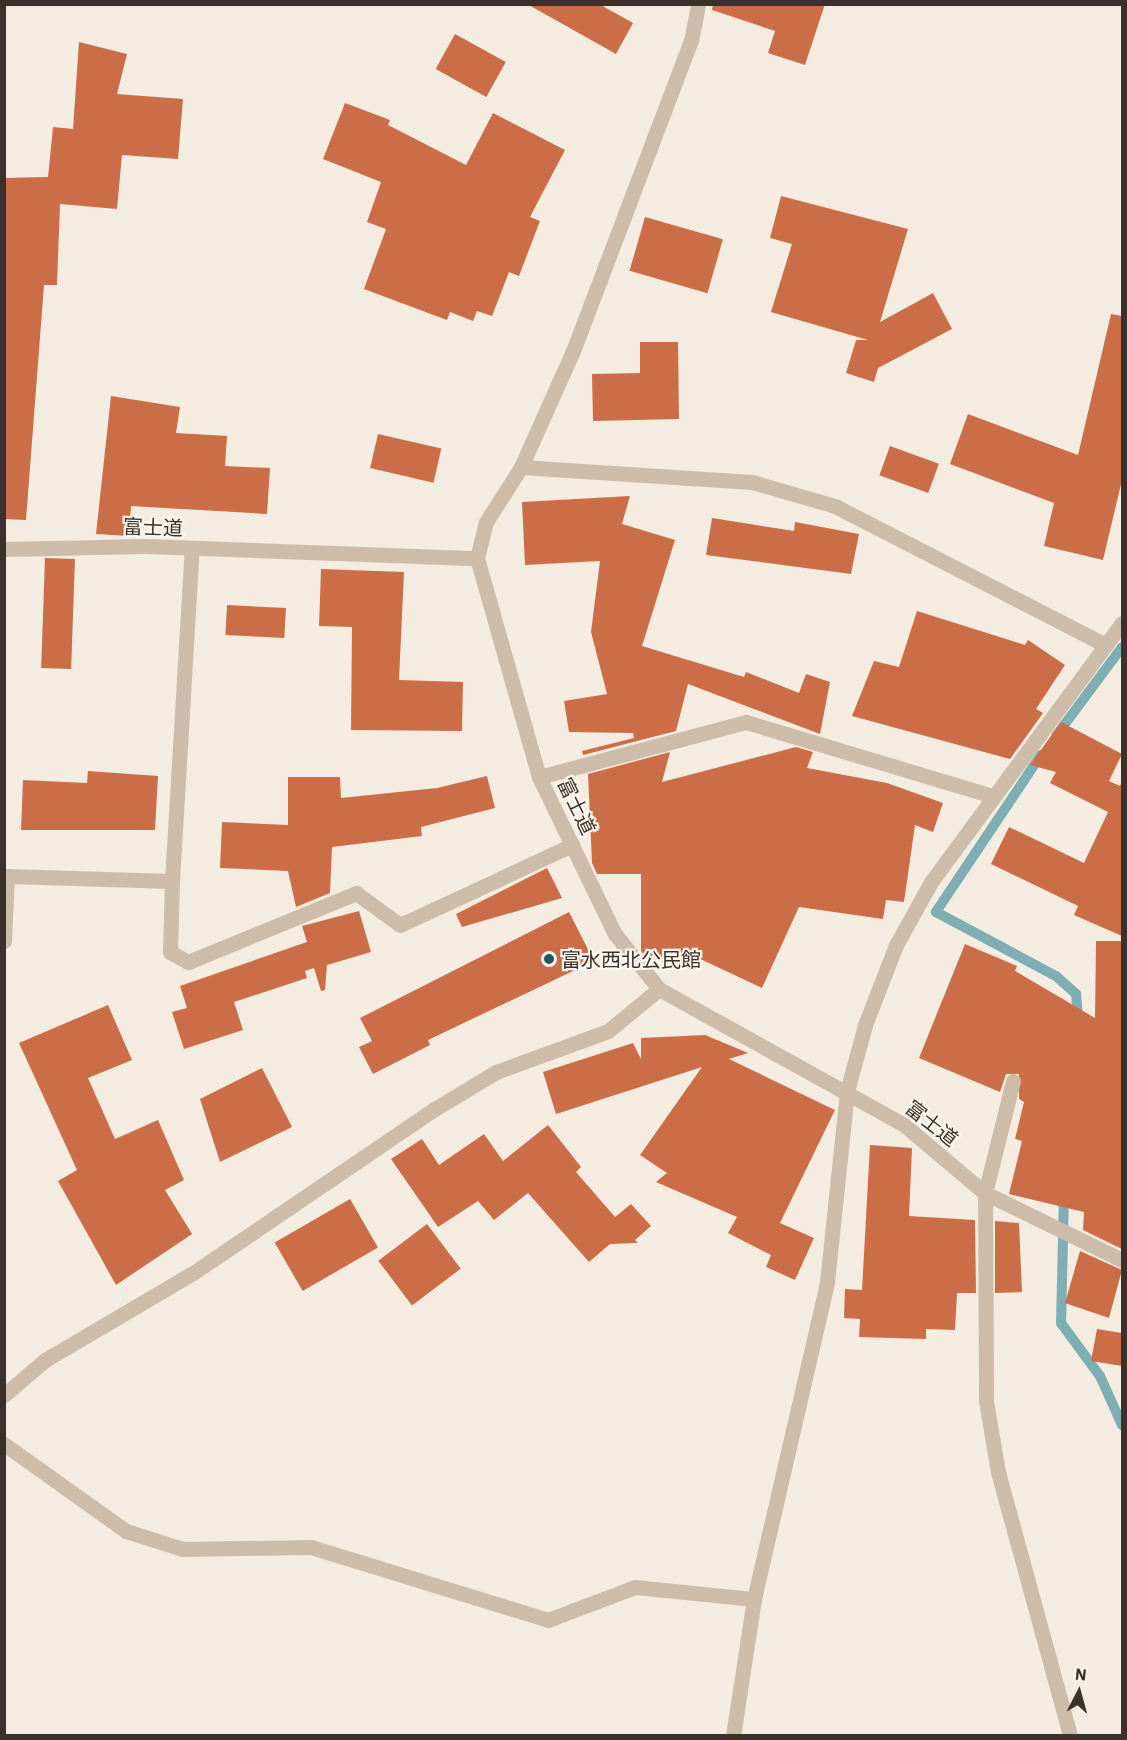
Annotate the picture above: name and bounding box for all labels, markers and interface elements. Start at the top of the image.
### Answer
street label: 富士道 [123,514,183,540]
street label: 富士道 [553,774,601,838]
place label: 富水西北公民館 [561,947,701,971]
marker: 富水西北公民館 [542,952,556,966]
street label: 富士道 [901,1095,963,1151]
north arrow [1049,1662,1109,1722]
text: N [1074,1664,1088,1685]

